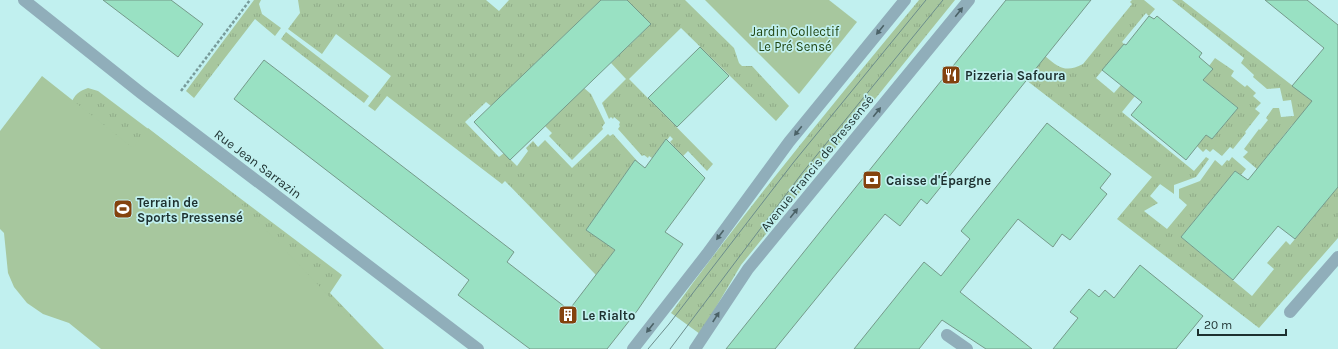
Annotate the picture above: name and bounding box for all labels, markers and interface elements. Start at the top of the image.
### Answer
one-way arrow [955,6,963,17]
park label: Jardin Collectif Le Pré Sensé [751,24,840,54]
one-way arrow [876,25,885,36]
restaurant icon: Pizzeria Safoura [940,64,962,86]
place label: Pizzeria Safoura [965,68,1066,83]
street label: Avenue Francis de Pressensé [757,92,877,234]
one-way arrow [872,107,881,118]
street label: Rue Jean Sarrazin [212,126,304,202]
one-way arrow [794,126,803,137]
bank icon: Caisse d'Épargne [861,169,883,191]
place label: Caisse d'Épargne [886,171,991,188]
place label: Terrain de Sports Pressensé [137,195,243,225]
sports icon: Terrain de Sports Pressensé [112,198,134,220]
one-way arrow [790,207,799,218]
one-way arrow [716,230,725,241]
building icon: Le Rialto [557,304,579,326]
place label: Le Rialto [582,308,635,323]
one-way arrow [713,311,720,323]
scale bar [1198,311,1286,337]
text: 20 m [1204,318,1232,332]
one-way arrow [645,322,654,333]

